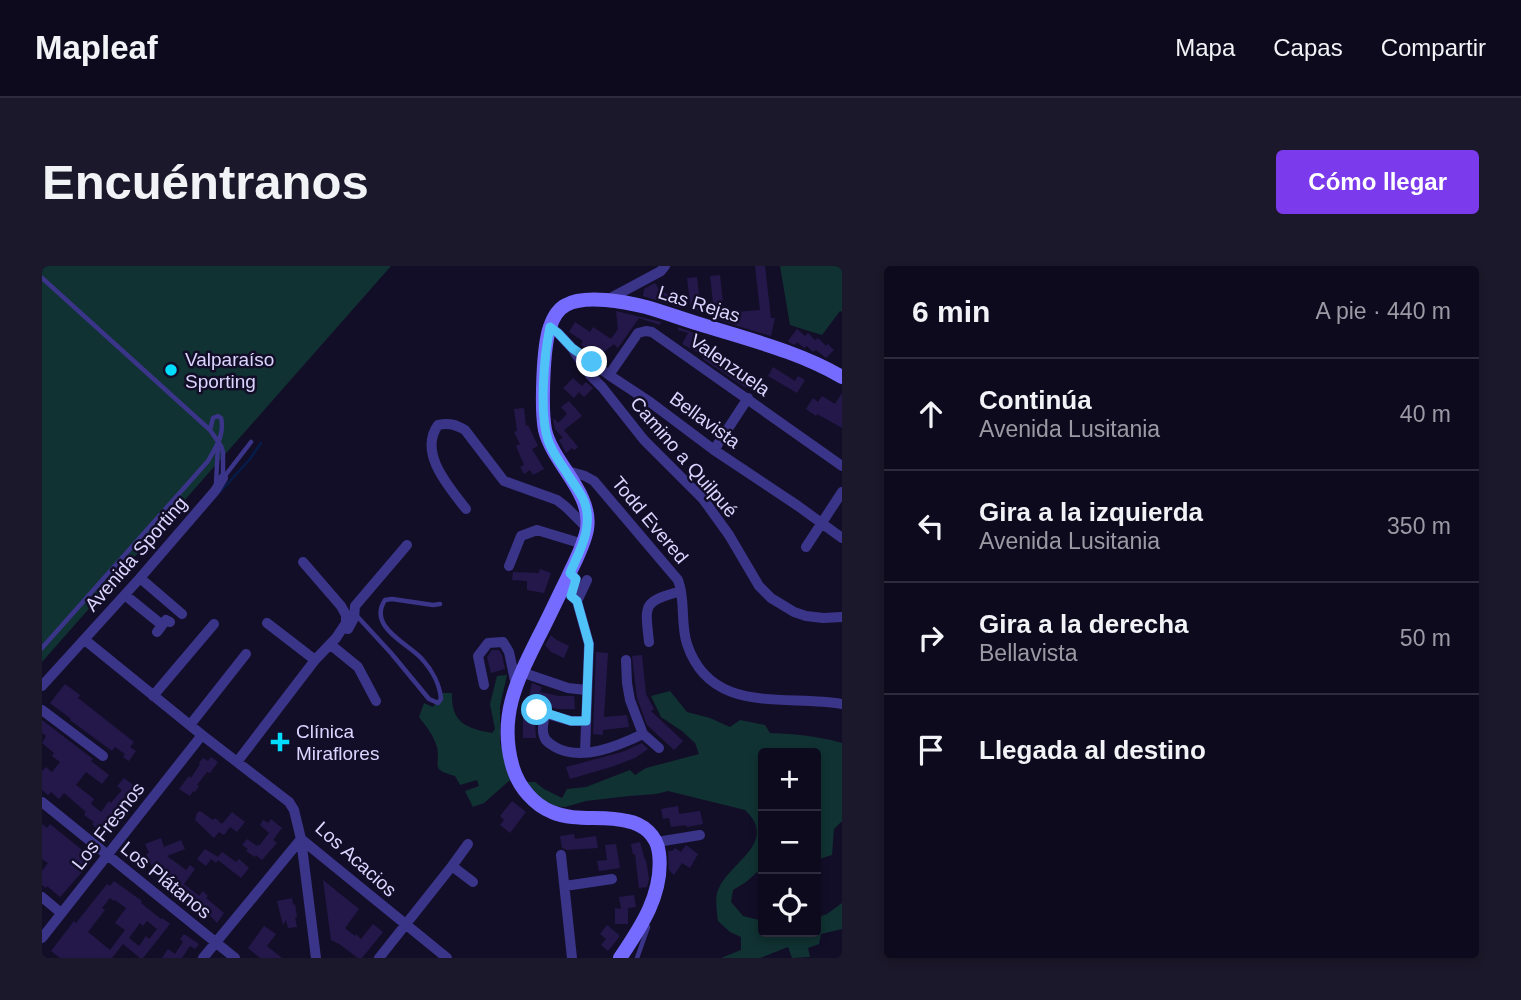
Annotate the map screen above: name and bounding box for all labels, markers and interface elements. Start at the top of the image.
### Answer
text: Mapleaf [35,29,158,66]
text: Mapa [1175,34,1235,61]
text: Capas [1273,34,1343,61]
text: Compartir [1381,34,1486,61]
button: Cómo llegar [1276,150,1479,214]
text: Encuéntranos [42,155,369,209]
street label: Las Rejas [656,282,742,326]
text: 6 min [912,295,990,328]
text: A pie · 440 m [1315,298,1451,324]
street label: Valenzuela [686,330,774,400]
route end [576,346,607,377]
place label: Valparaíso Sporting [185,349,274,392]
marker: Valparaíso Sporting [163,362,179,378]
text: Continúa [979,385,1092,415]
street label: Bellavista [666,388,744,453]
street label: Camino a Quilpué [626,393,742,521]
icon: ahead [912,395,950,433]
text: 40 m [1400,401,1451,427]
text: Avenida Lusitania [979,416,1160,442]
street label: Todd Evered [608,472,692,568]
street label: Avenida Sporting [81,493,191,615]
text: Gira a la izquierda [979,497,1203,527]
icon: left [912,507,950,545]
text: 350 m [1387,513,1451,539]
text: Avenida Lusitania [979,528,1160,554]
text: Gira a la derecha [979,609,1189,639]
icon: right [912,619,950,657]
text: 50 m [1400,625,1451,651]
text: Bellavista [979,640,1077,666]
route start [521,694,552,725]
place label: Clínica Miraflores [296,721,379,764]
icon: arrive [912,731,950,769]
marker: Clínica Miraflores [270,732,290,752]
text: Llegada al destino [979,735,1206,765]
map controls [758,748,821,937]
button: + [758,748,821,811]
street label: Los Fresnos [68,778,148,874]
button: − [758,811,821,874]
street label: Los Acacios [311,817,401,901]
street label: Los Plátanos [117,837,215,923]
button: locate [758,874,821,937]

